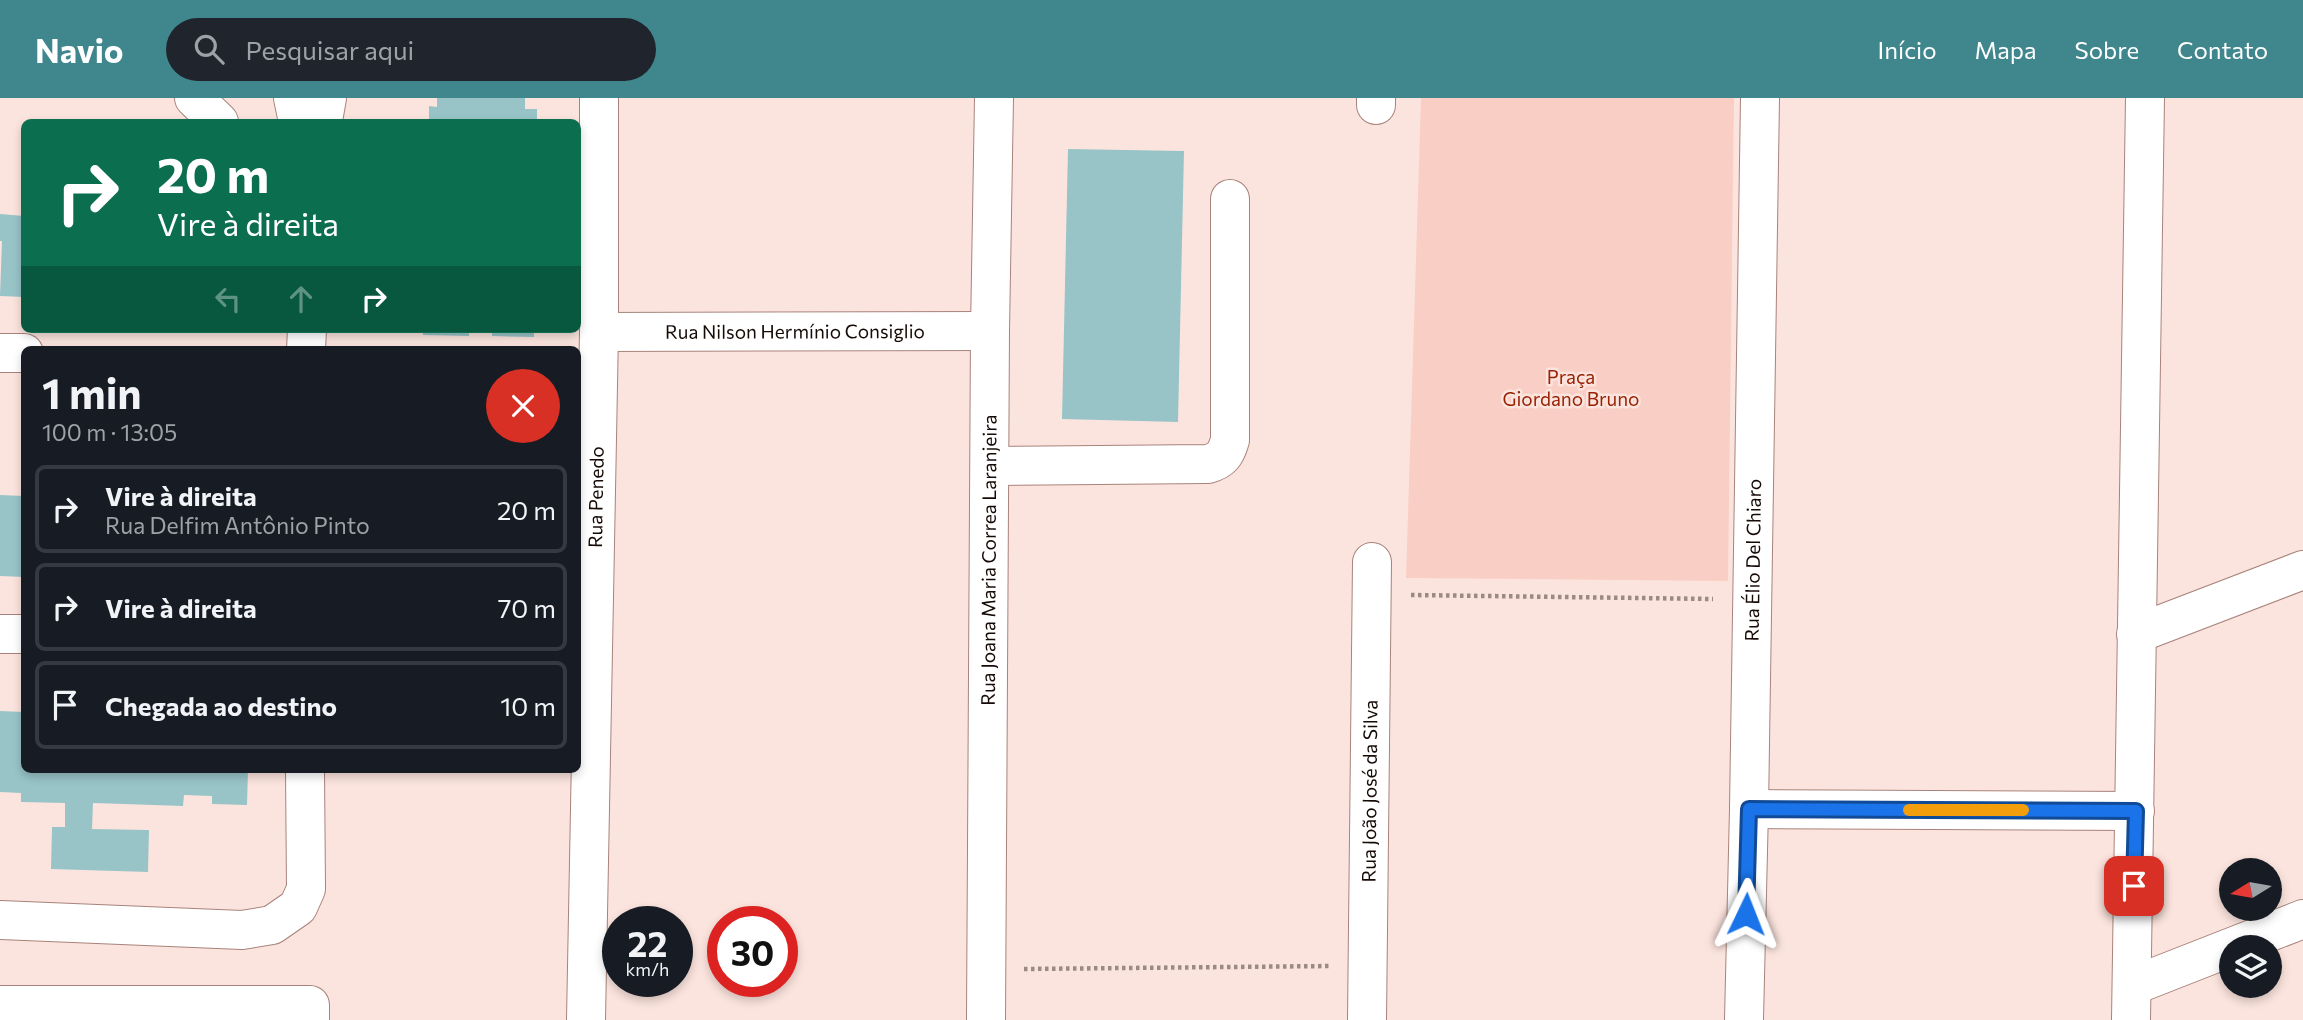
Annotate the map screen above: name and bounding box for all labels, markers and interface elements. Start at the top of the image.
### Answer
search box [166,18,656,81]
text: Navio [35,29,124,70]
icon: search [190,30,228,68]
text: Pesquisar aqui [246,34,414,65]
text: Início [1878,35,1937,64]
text: Mapa [1975,35,2037,64]
text: Sobre [2075,35,2139,64]
text: Contato [2177,35,2268,64]
text: 20 m [157,143,269,203]
icon: right [42,147,133,238]
text: Vire à direita [157,203,339,243]
icon: left [209,280,247,318]
icon: ahead [282,280,320,318]
icon: right [355,280,393,318]
street label: Rua Nilson Hermínio Consiglio [665,319,925,343]
park label: Praça Giordano Bruno [1503,365,1639,410]
text: 1 min [42,366,142,418]
button: close [486,369,560,443]
street label: Rua Joana Maria Correa Laranjeira [976,414,1001,706]
text: 100 m · 13:05 [42,418,177,446]
street label: Rua Penedo [583,446,608,548]
street label: Rua Élio Del Chiaro [1740,479,1765,642]
text: Vire à direita [105,480,257,511]
icon: right [46,490,84,528]
text: 20 m [497,494,556,525]
text: Rua Delfim Antônio Pinto [105,511,370,539]
icon: right [46,588,84,626]
text: Vire à direita [105,592,257,623]
text: 70 m [498,592,556,623]
icon: arrive [46,686,84,724]
text: Chegada ao destino [105,690,337,721]
text: 10 m [500,690,556,721]
street label: Rua João José da Silva [1357,700,1381,882]
pin [2104,856,2164,916]
north arrow [2219,858,2282,920]
map controls [2219,858,2282,998]
icon: arrive [2115,867,2153,905]
position arrow [1709,877,1783,951]
speed limit sign: 30 [707,906,798,997]
text: 22 [628,921,667,964]
button: layers [2219,935,2282,998]
text: km/h [626,958,669,980]

